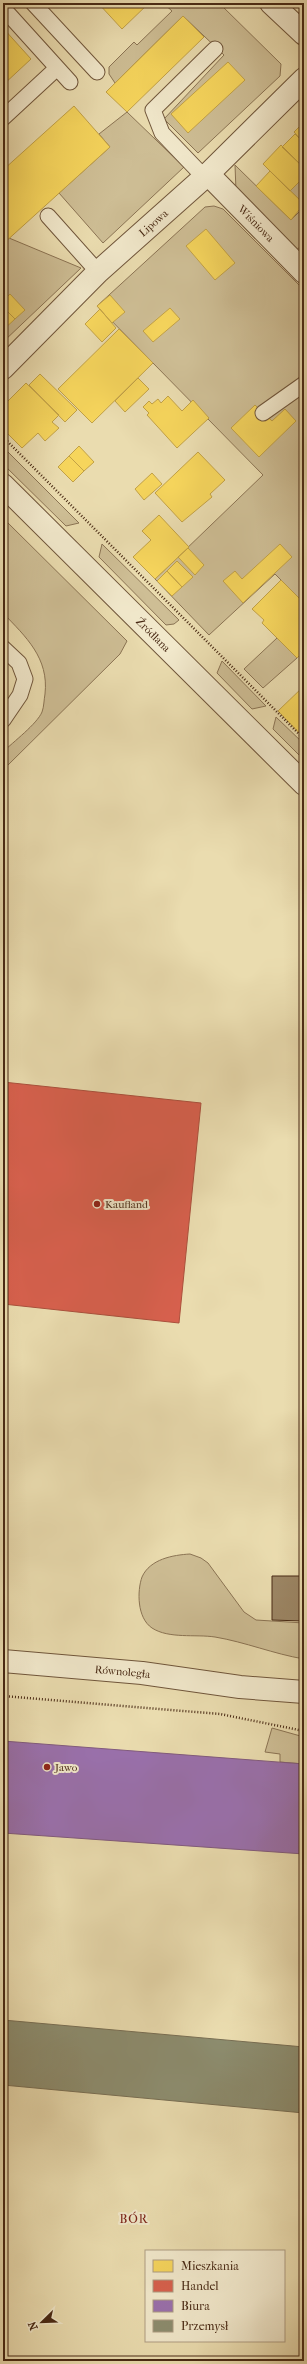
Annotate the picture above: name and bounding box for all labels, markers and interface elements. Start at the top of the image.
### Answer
street label: Wiśniowa [234,202,277,245]
street label: Lipowa [136,206,171,239]
street label: Źródlana [133,615,174,655]
place label: Kaufland [105,1198,149,1211]
marker: Kaufland [92,1199,102,1209]
street label: Równoległa [94,1663,152,1681]
place label: Jawo [54,1761,78,1774]
marker: Jawo [42,1762,52,1772]
district label: BÓR [120,2211,149,2226]
legend [145,2250,285,2342]
text: Mieszkania [181,2259,239,2273]
text: Handel [181,2279,219,2293]
text: Biura [181,2299,210,2313]
north arrow [22,2302,62,2342]
text: N [25,2319,41,2332]
text: Przemysł [181,2319,229,2333]

